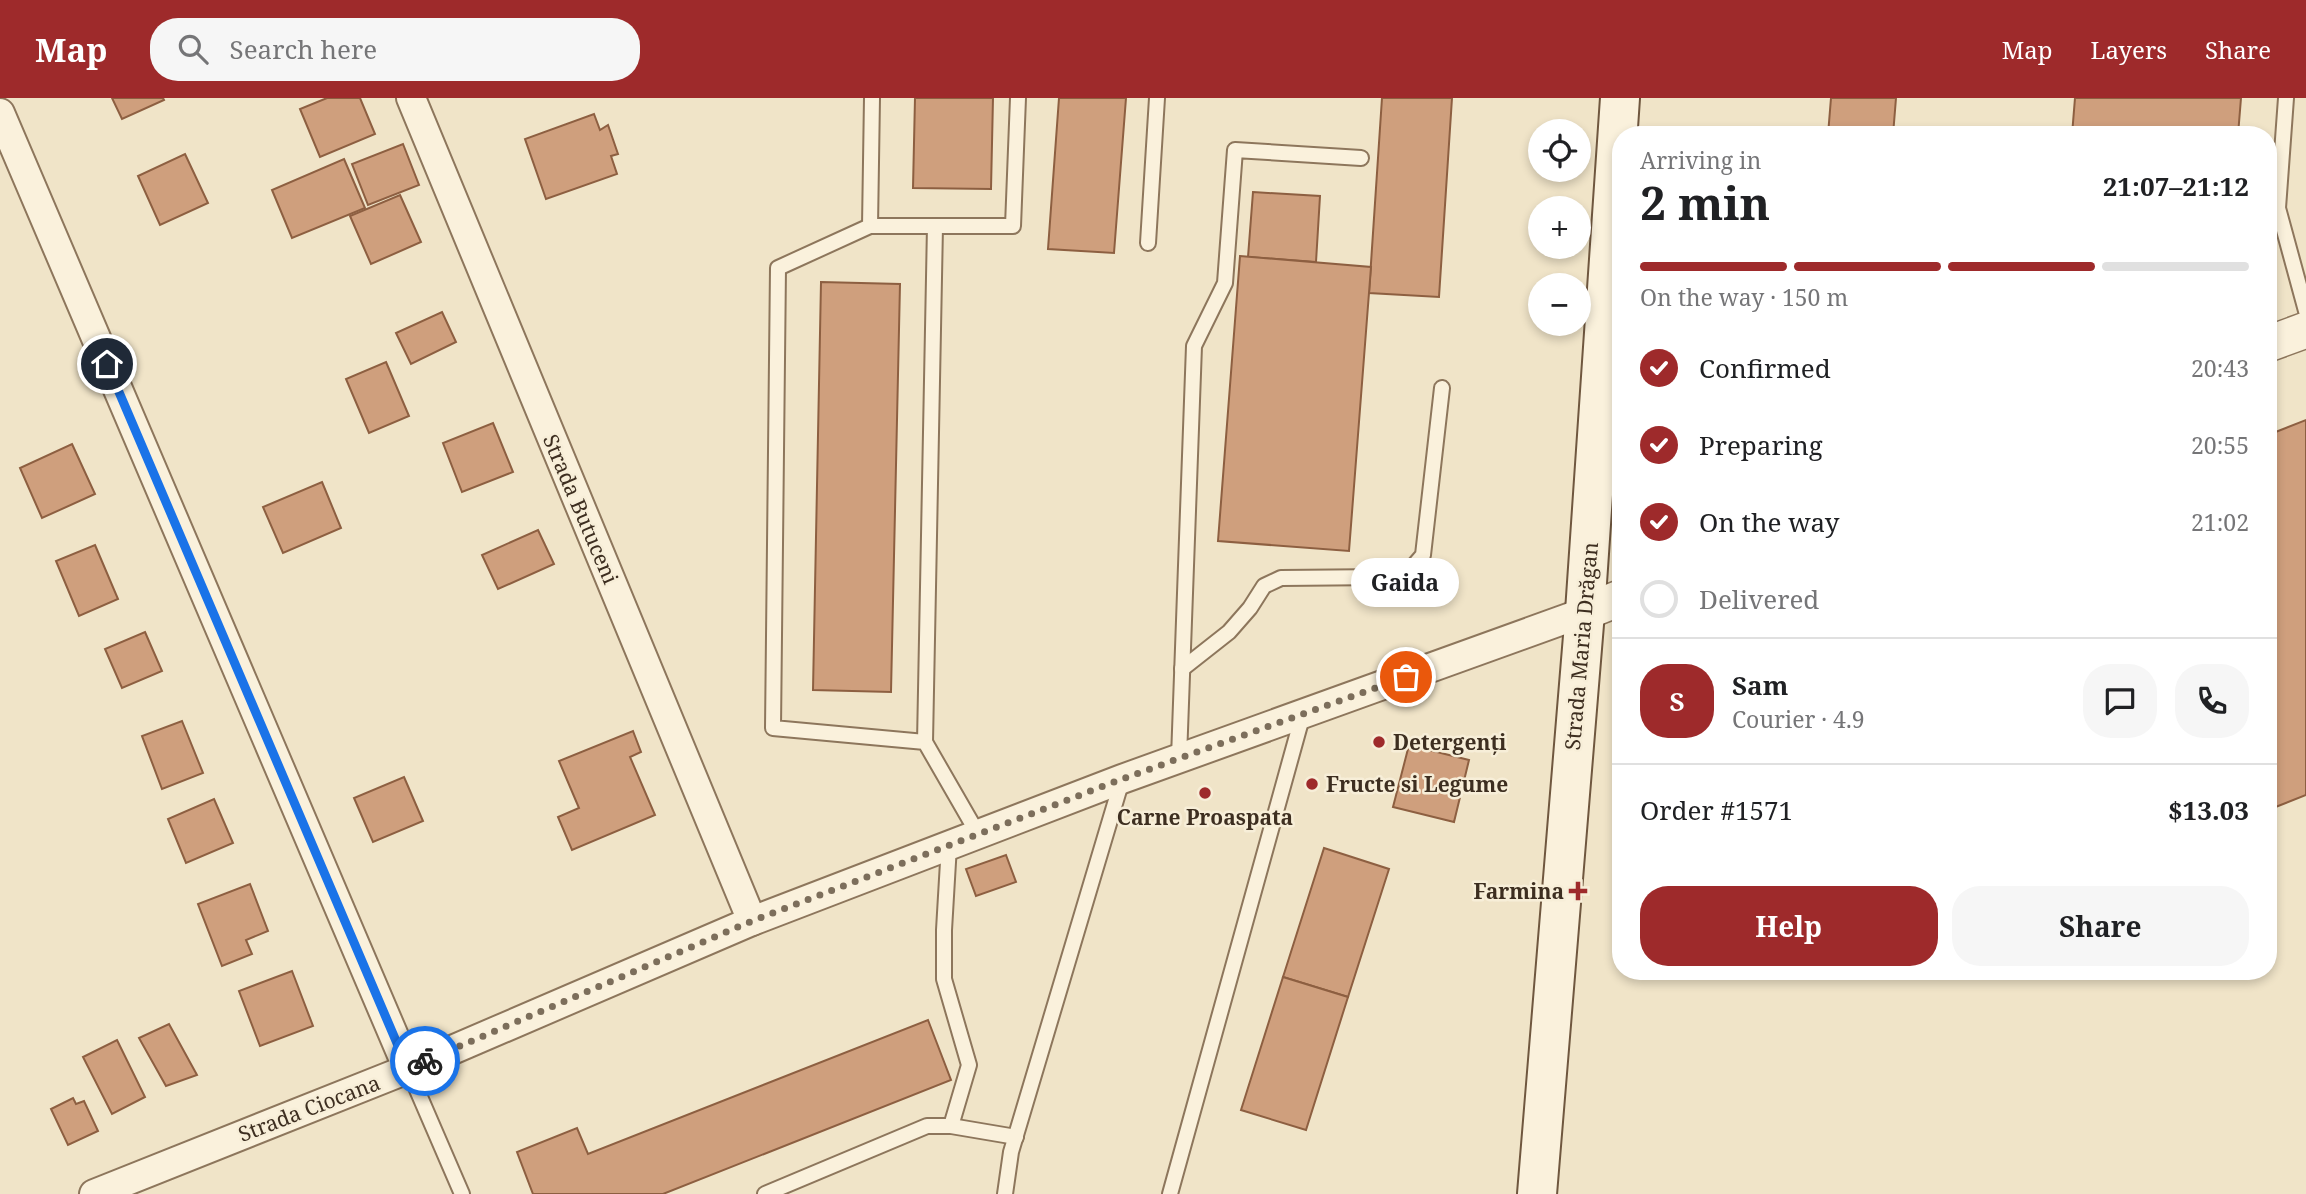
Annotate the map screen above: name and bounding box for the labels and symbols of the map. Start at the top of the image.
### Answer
pin [77,334,137,394]
street label: Strada Butuceni [537,430,625,588]
street label: Strada Maria Drăgan [1558,541,1604,751]
callout: Gaida [1352,558,1460,607]
pin [1376,647,1436,707]
place label: Detergenți [1393,728,1507,756]
marker: Detergenți [1371,734,1387,750]
place label: Fructe si Legume [1326,770,1508,798]
marker: Fructe si Legume [1304,776,1320,792]
marker: Carne Proaspata [1197,785,1213,801]
place label: Carne Proaspata [1117,803,1293,831]
place label: Farmina [1474,877,1564,905]
marker: Farmina [1570,883,1586,899]
courier [390,1026,460,1096]
street label: Strada Ciocana [234,1068,384,1148]

